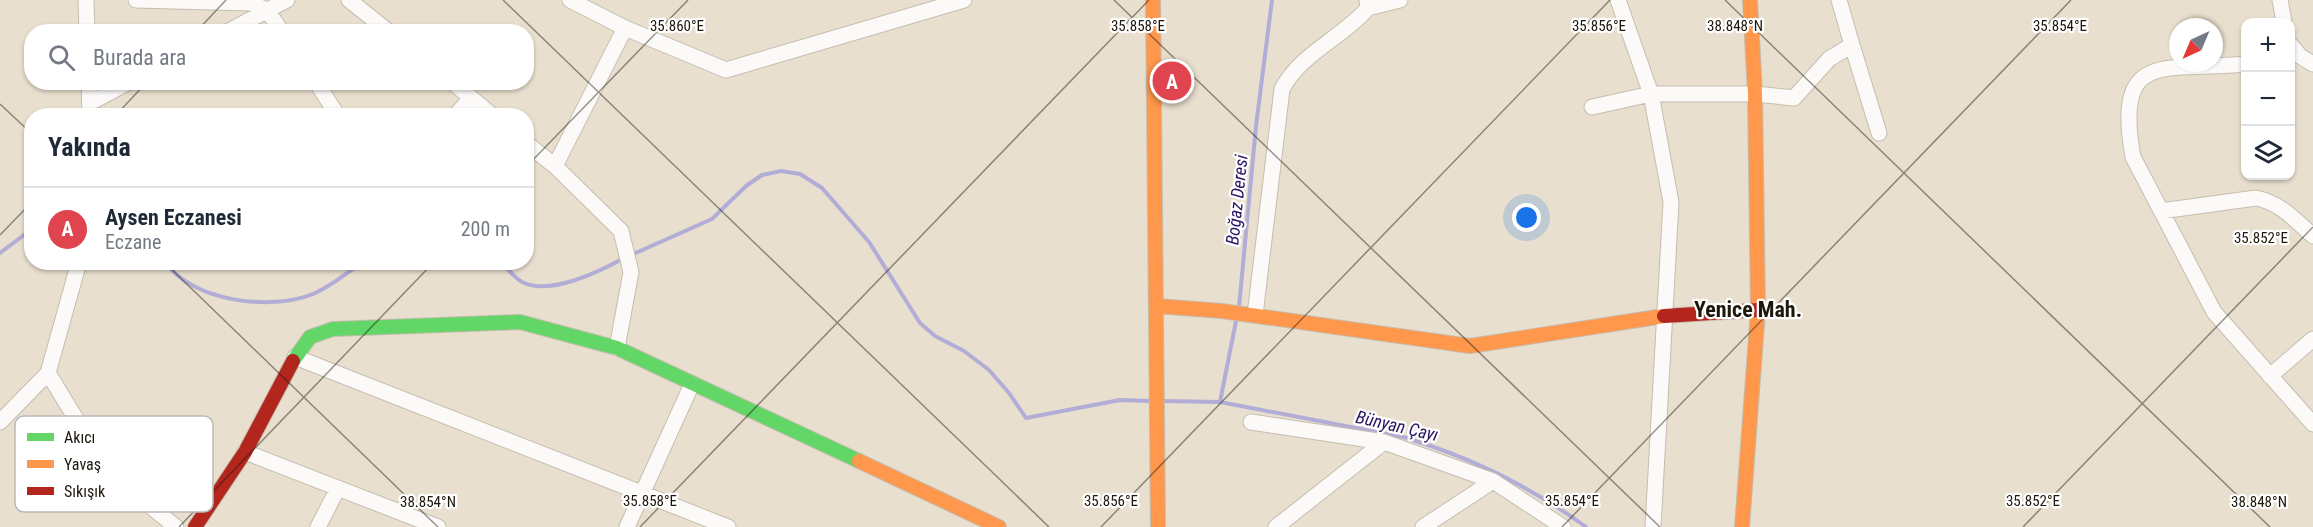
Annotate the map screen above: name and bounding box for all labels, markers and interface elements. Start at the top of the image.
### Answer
text: 35.860°E [650,17,704,35]
text: 35.858°E [1111,17,1165,35]
text: 35.856°E [1572,17,1626,35]
text: 38.848°N [1707,17,1763,35]
text: 35.854°E [2033,17,2087,35]
north arrow [2169,18,2223,72]
map controls [2241,18,2295,180]
button: + [2241,18,2295,72]
search box [24,24,534,90]
icon: search [45,41,78,74]
text: Burada ara [93,45,186,70]
pin: A [1152,58,1192,104]
button: − [2241,72,2295,126]
button: layers [2241,126,2295,180]
text: Yakında [48,132,131,162]
water label: Boğaz Deresi [1221,153,1252,246]
your location [1512,203,1541,232]
text: Aysen Eczanesi [105,205,242,230]
text: A [62,217,73,241]
text: 200 m [461,217,510,241]
text: 35.852°E [2234,229,2288,247]
text: Eczane [105,230,161,254]
district label: Yenice Mah. [1694,297,1802,322]
water label: Bünyan Çayı [1354,406,1440,445]
legend [15,416,213,512]
text: Akıcı [64,428,95,447]
text: Yavaş [64,455,101,474]
text: Sıkışık [64,482,106,501]
text: 35.858°E [623,492,677,510]
text: 35.856°E [1084,492,1138,510]
text: 35.854°E [1545,492,1599,510]
text: 35.852°E [2006,492,2060,510]
text: 38.854°N [400,493,456,511]
text: 38.848°N [2231,493,2287,511]

